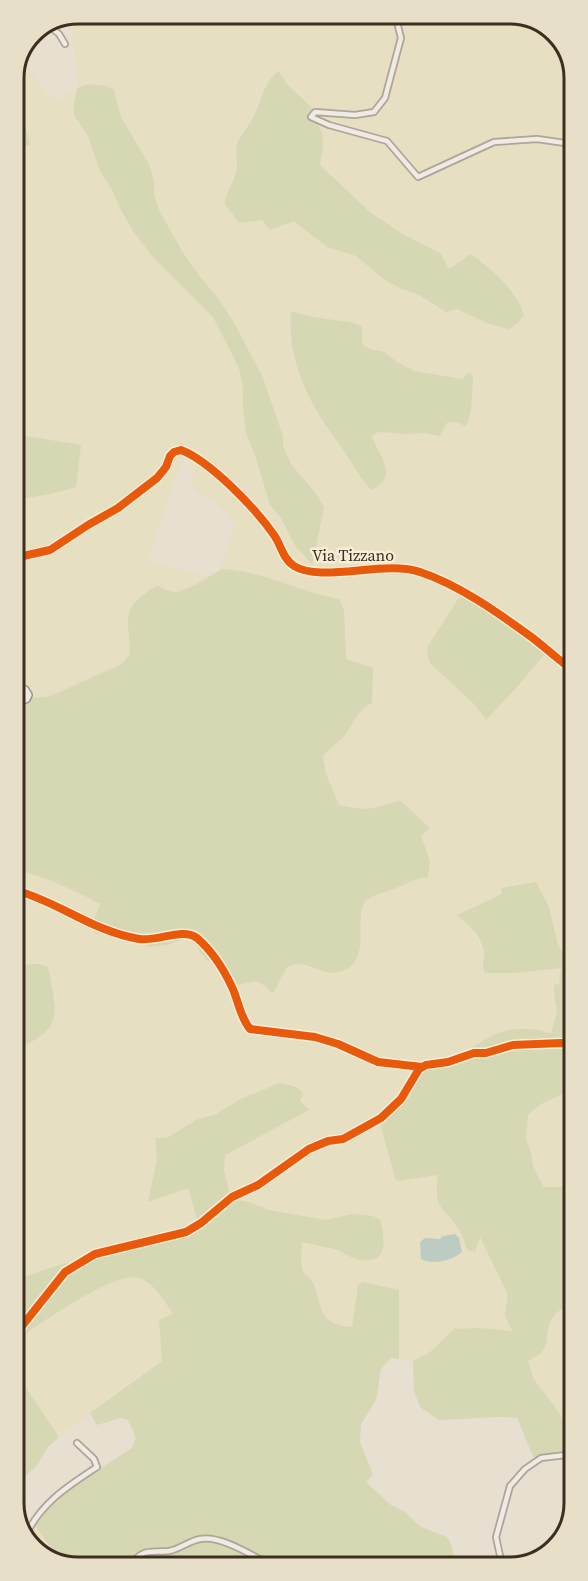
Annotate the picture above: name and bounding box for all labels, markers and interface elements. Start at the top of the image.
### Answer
street label: Via Tizzano [312,544,394,566]

